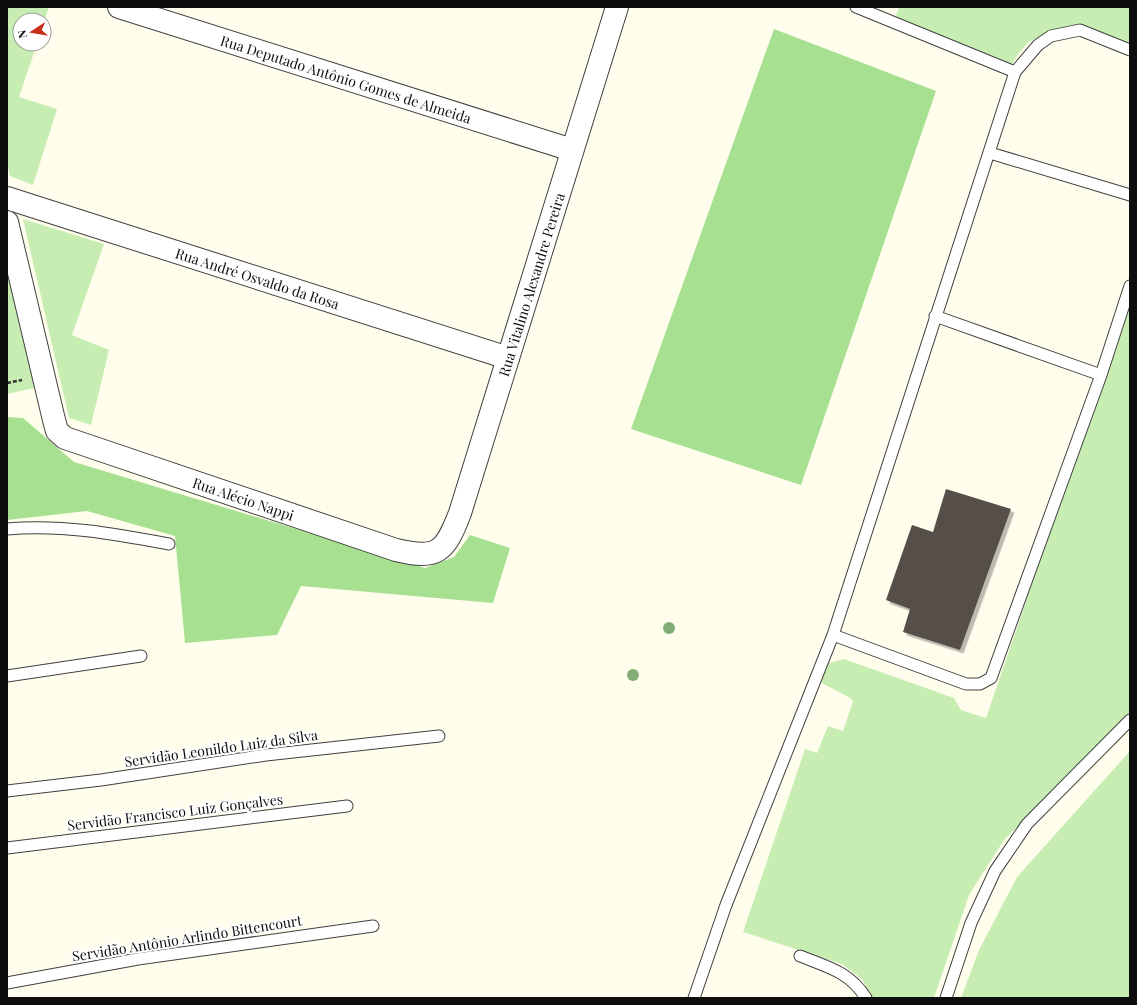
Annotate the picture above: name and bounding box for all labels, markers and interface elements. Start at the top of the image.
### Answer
north arrow [12,12,52,52]
text: N [14,29,30,40]
street label: Rua Deputado Antônio Gomes de Almeida [218,30,474,127]
street label: Rua Vitalino Alexandre Pereira [494,190,568,378]
street label: Rua André Osvaldo da Rosa [173,243,342,313]
street label: Rua Alécio Nappi [190,472,297,524]
street label: Servidão Leonildo Luiz da Silva [123,725,319,771]
street label: Servidão Francisco Luiz Gonçalves [66,789,284,835]
street label: Servidão Antônio Arlindo Bittencourt [71,910,304,966]

